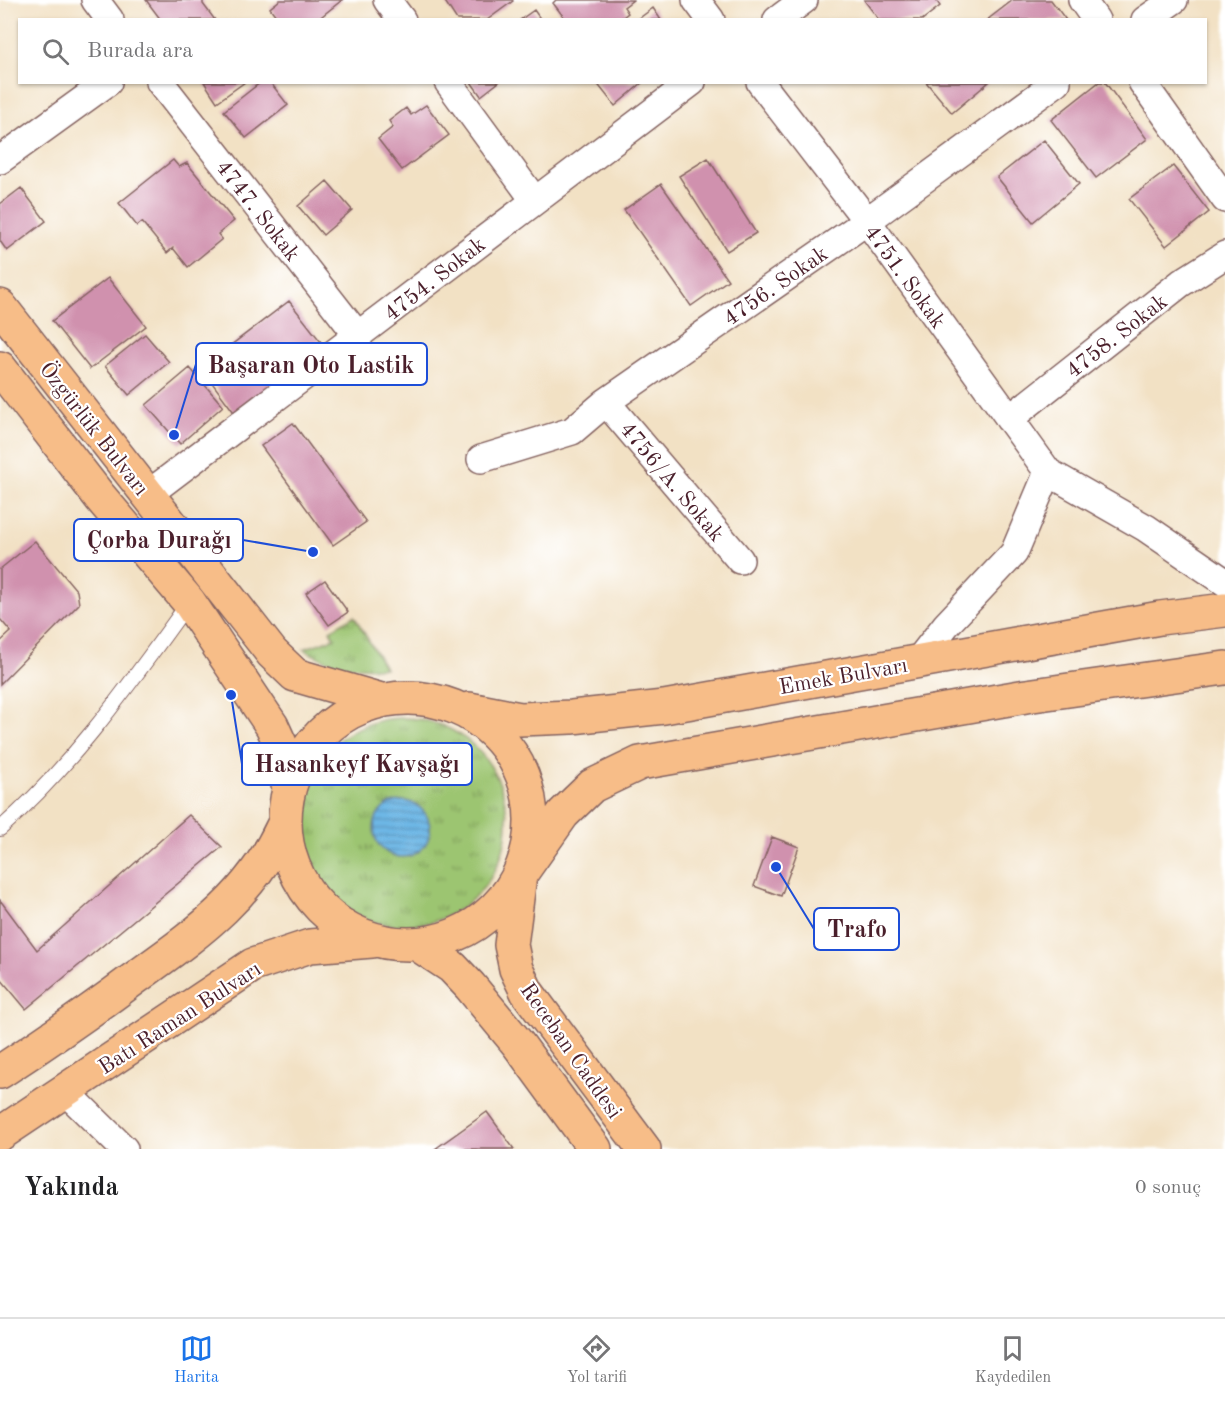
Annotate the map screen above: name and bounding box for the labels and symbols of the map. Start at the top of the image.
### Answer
street label: 4747. Sokak [211,157,304,266]
street label: 4751. Sokak [860,221,949,333]
street label: 4754. Sokak [381,233,490,326]
street label: 4756. Sokak [720,243,832,331]
street label: 4758. Sokak [1063,290,1172,383]
callout: Başaran Oto Lastik [196,343,427,385]
text: Başaran Oto Lastik [208,355,414,379]
street label: Özgürlük Bulvarı [35,357,155,500]
street label: 4756/A. Sokak [615,418,728,546]
callout: Çorba Durağı [74,519,243,561]
text: Çorba Durağı [86,530,232,554]
street label: Emek Bulvarı [777,655,909,699]
callout: Hasankeyf Kavşağı [242,743,472,785]
text: Hasankeyf Kavşağı [254,754,460,778]
callout: Trafo [814,908,899,950]
text: Trafo [827,919,887,943]
street label: Batı Raman Bulvarı [95,958,265,1079]
street label: Receban Caddesi [515,979,625,1123]

